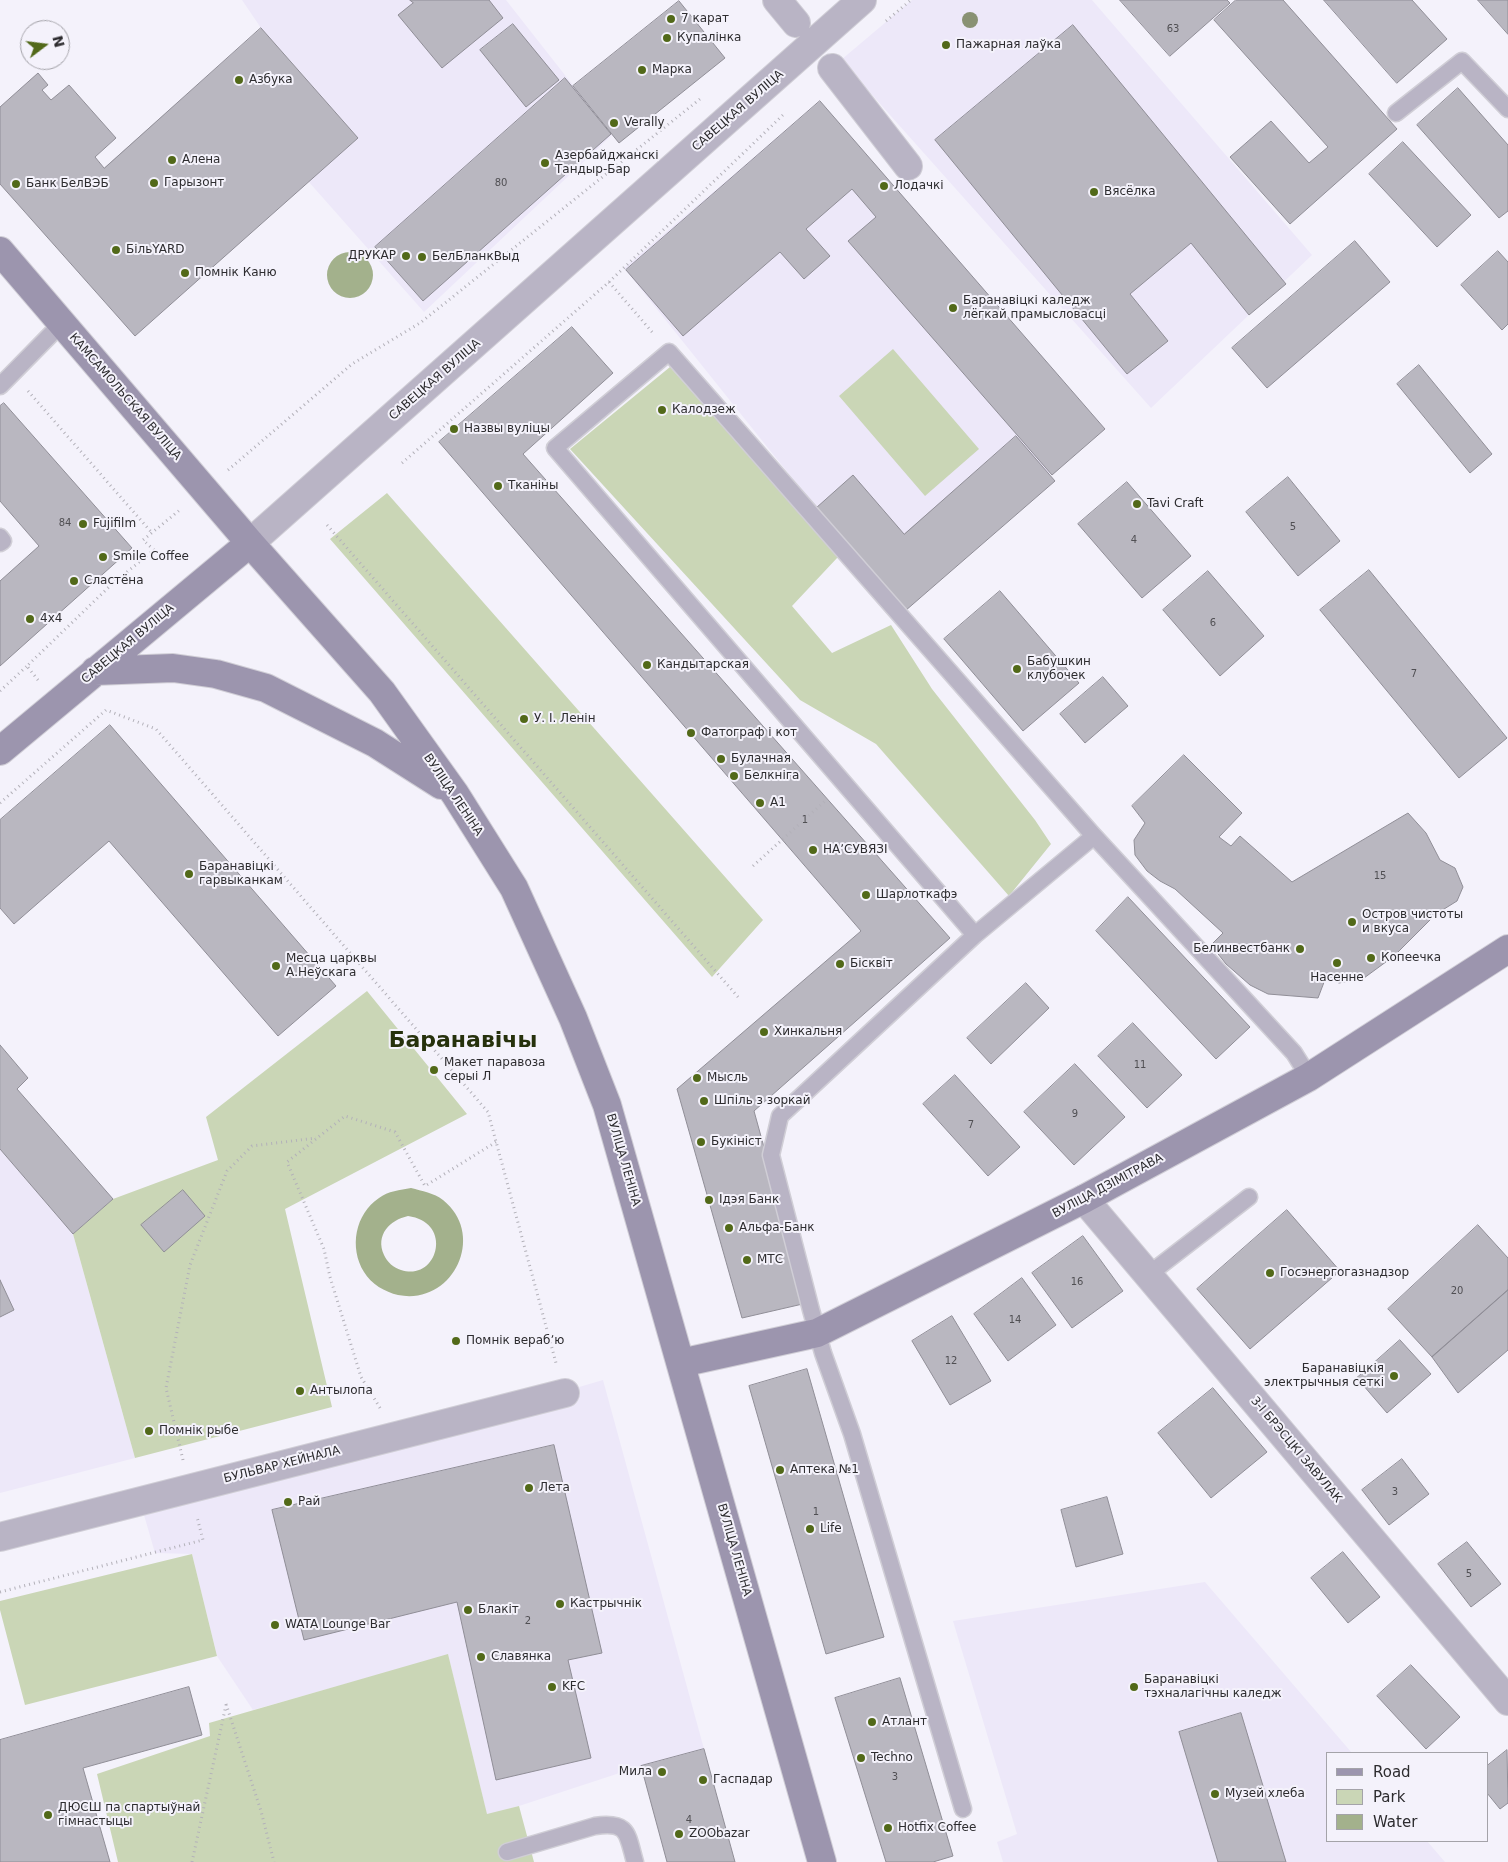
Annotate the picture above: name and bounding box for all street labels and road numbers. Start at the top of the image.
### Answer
street label: САВЕЦКАЯ ВУЛІЦА [689,67,787,155]
street label: КАМСАМОЛЬСКАЯ ВУЛІЦА [66,331,184,463]
street label: САВЕЦКАЯ ВУЛІЦА [386,336,484,424]
street label: САВЕЦКАЯ ВУЛІЦА [79,601,177,687]
street label: ВУЛІЦА ЛЕНІНА [420,751,486,839]
street label: ВУЛІЦА ЛЕНІНА [603,1112,643,1208]
street label: ВУЛІЦА ДЗІМІТРАВА [1050,1151,1166,1221]
street label: 3-І БРЭСЦКІ ЗАВУЛАК [1247,1394,1345,1506]
street label: БУЛЬВАР ХЕЙНАЛА [222,1444,342,1486]
street label: ВУЛІЦА ЛЕНІНА [714,1502,754,1598]

